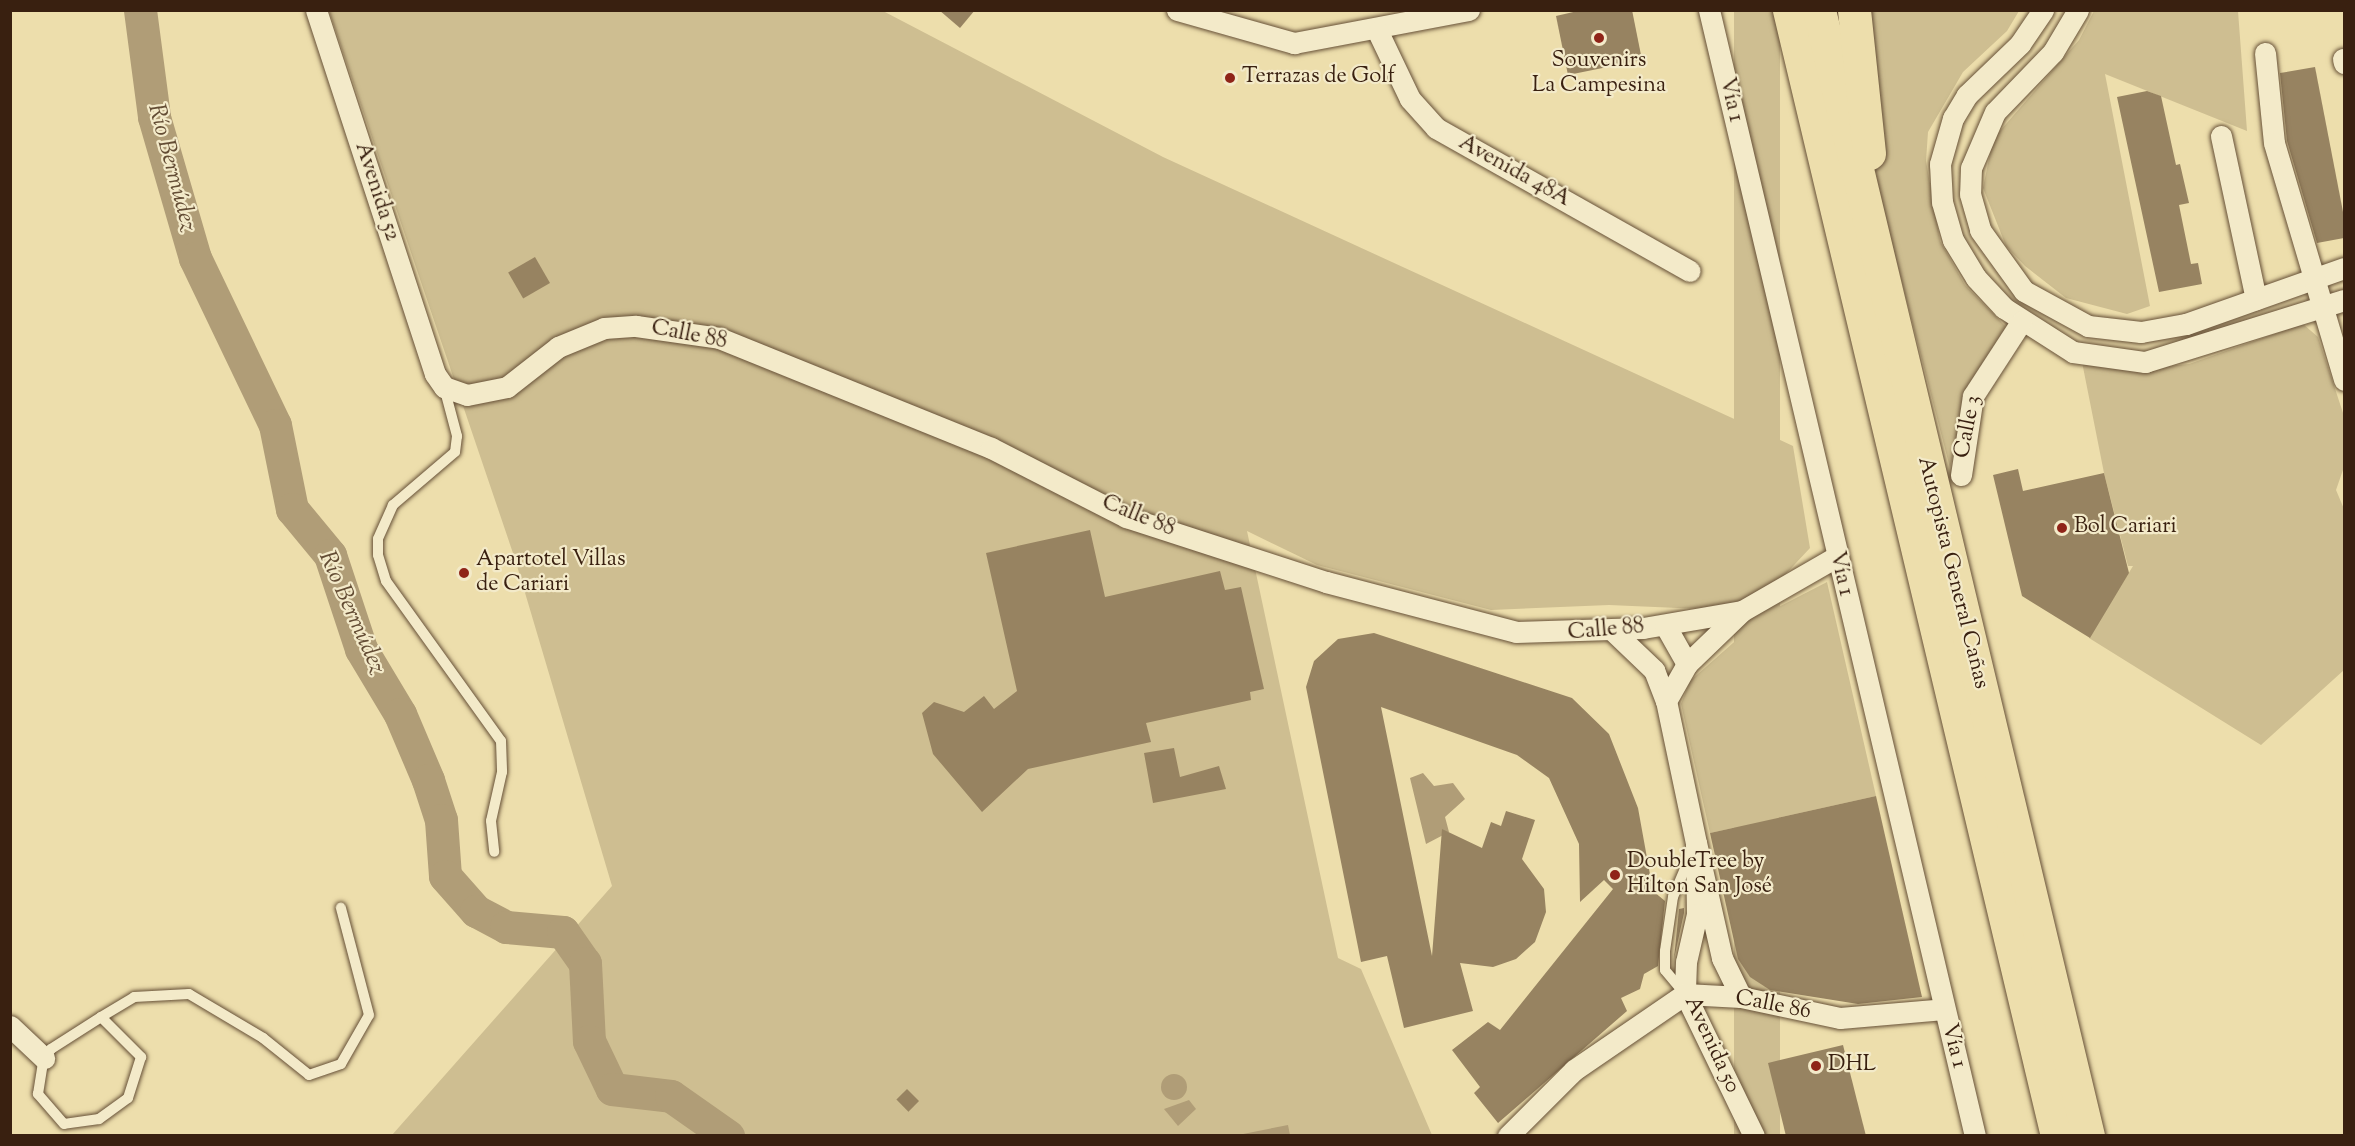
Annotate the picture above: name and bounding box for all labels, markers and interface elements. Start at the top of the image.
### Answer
marker: Souvenirs La Campesina [1592,31,1606,45]
place label: Souvenirs La Campesina [1532,48,1666,100]
place label: Terrazas de Golf [1242,65,1395,91]
marker: Terrazas de Golf [1223,71,1237,85]
street label: Vía 1 [1712,75,1748,125]
water label: Río Bermúdez [140,101,202,235]
street label: Avenida 48A [1453,130,1575,214]
street label: Avenida 52 [348,139,404,245]
street label: Calle 88 [649,316,729,356]
street label: Calle 3 [1950,393,1988,461]
street label: Autopista General Cañas [1910,454,1994,692]
street label: Calle 88 [1098,490,1178,544]
place label: Bol Cariari [2074,515,2177,541]
marker: Bol Cariari [2055,521,2069,535]
water label: Río Bermúdez [311,547,391,679]
place label: Apartotel Villas de Cariari [476,547,626,598]
street label: Vía 1 [1822,549,1858,599]
marker: Apartotel Villas de Cariari [457,566,471,580]
street label: Calle 88 [1567,615,1645,647]
place label: DoubleTree by Hilton San José [1627,849,1772,900]
marker: DoubleTree by Hilton San José [1608,868,1622,882]
street label: Calle 86 [1733,986,1813,1026]
street label: Avenida 50 [1677,993,1745,1097]
street label: Vía 1 [1935,1021,1971,1071]
place label: DHL [1828,1053,1876,1079]
marker: DHL [1809,1059,1823,1073]

